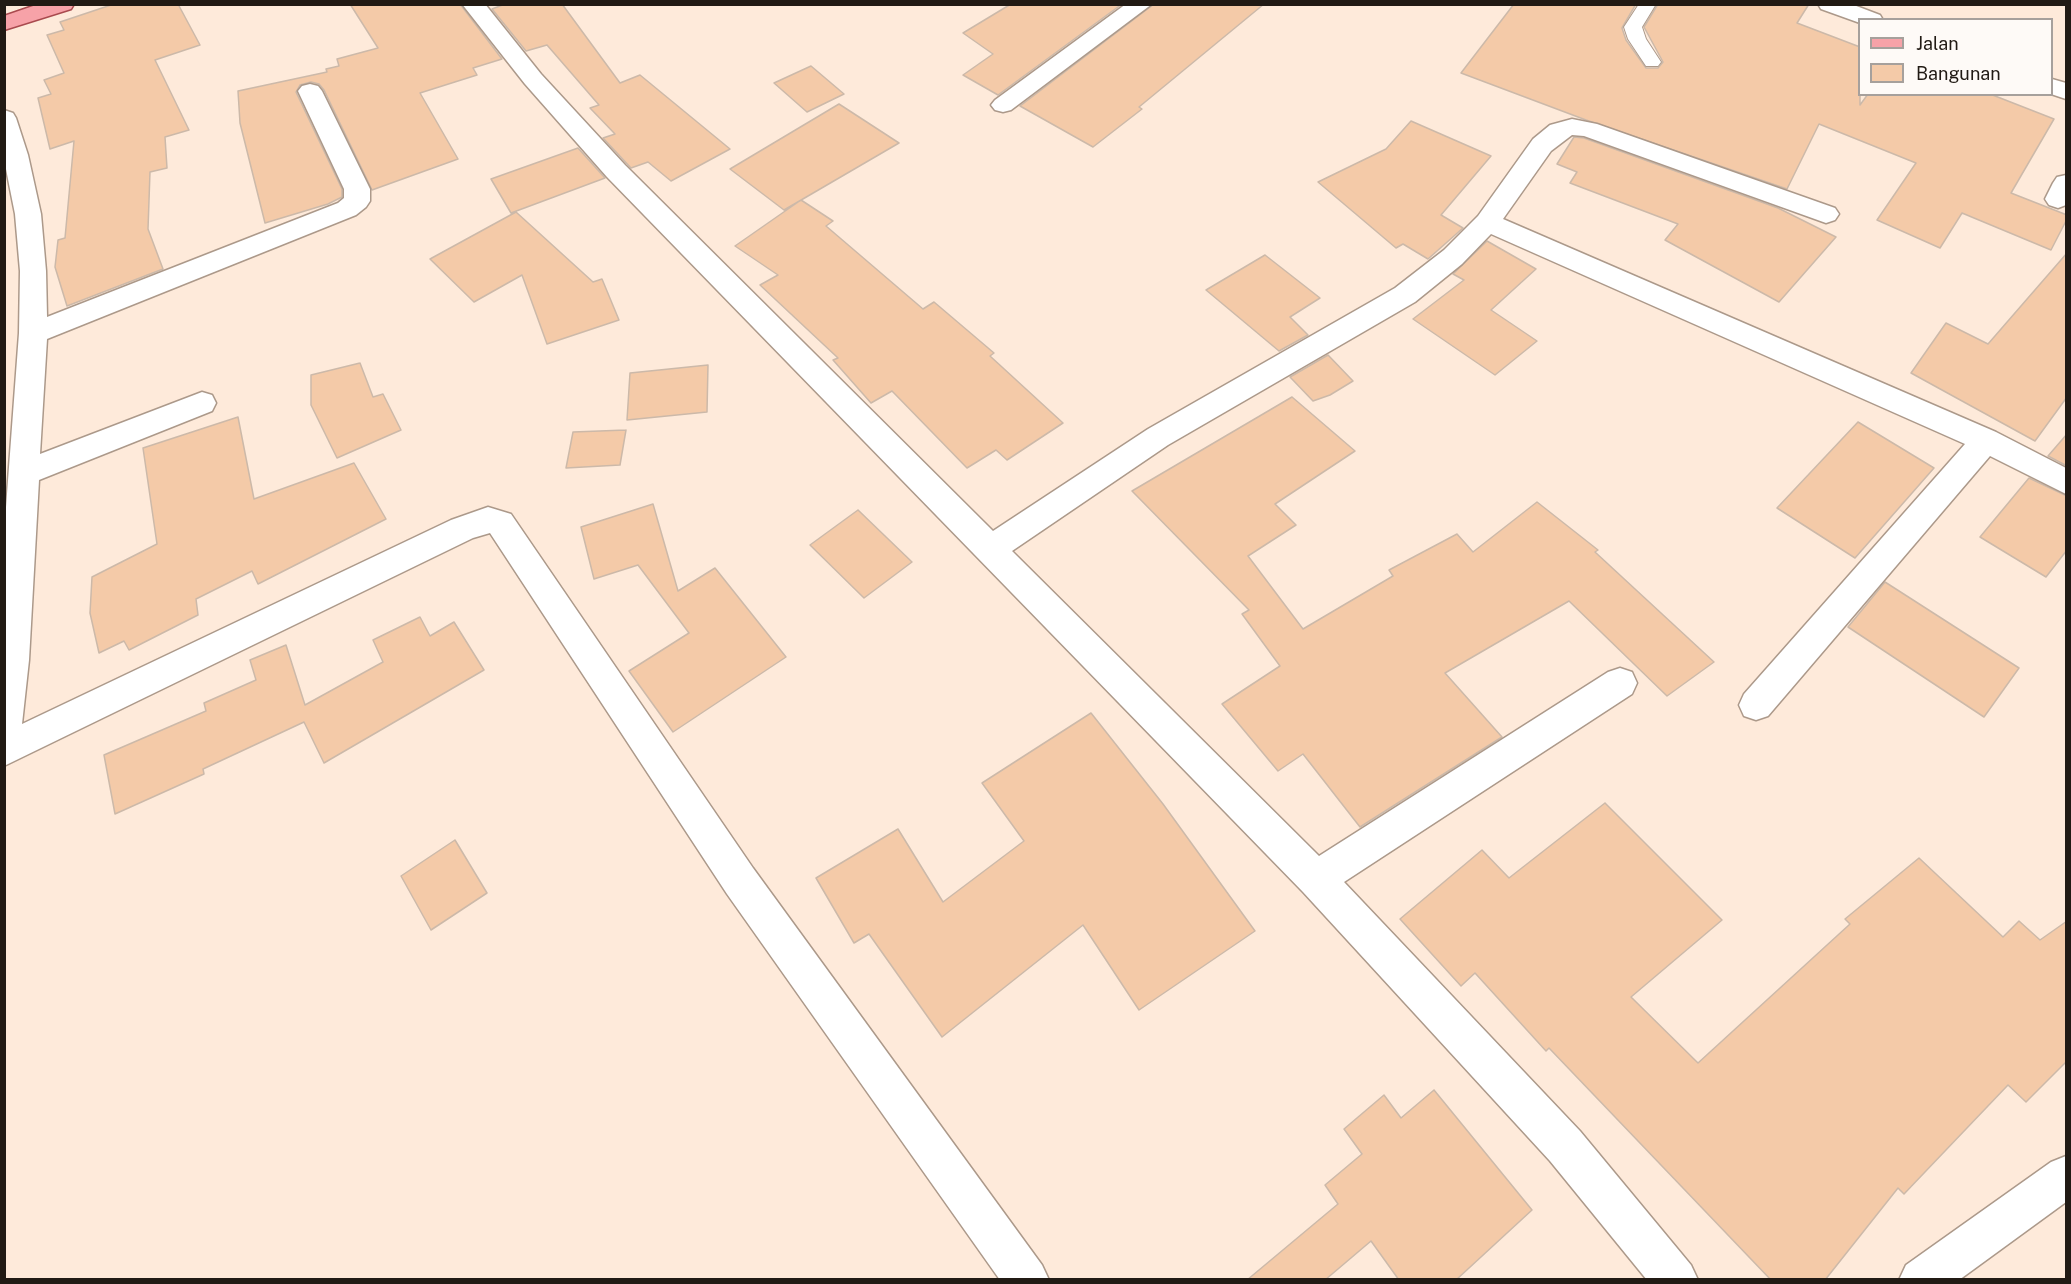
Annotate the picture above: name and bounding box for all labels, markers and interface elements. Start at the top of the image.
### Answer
legend [1858,18,2053,96]
text: Jalan [1916,33,1959,54]
text: Bangunan [1916,63,2001,84]

